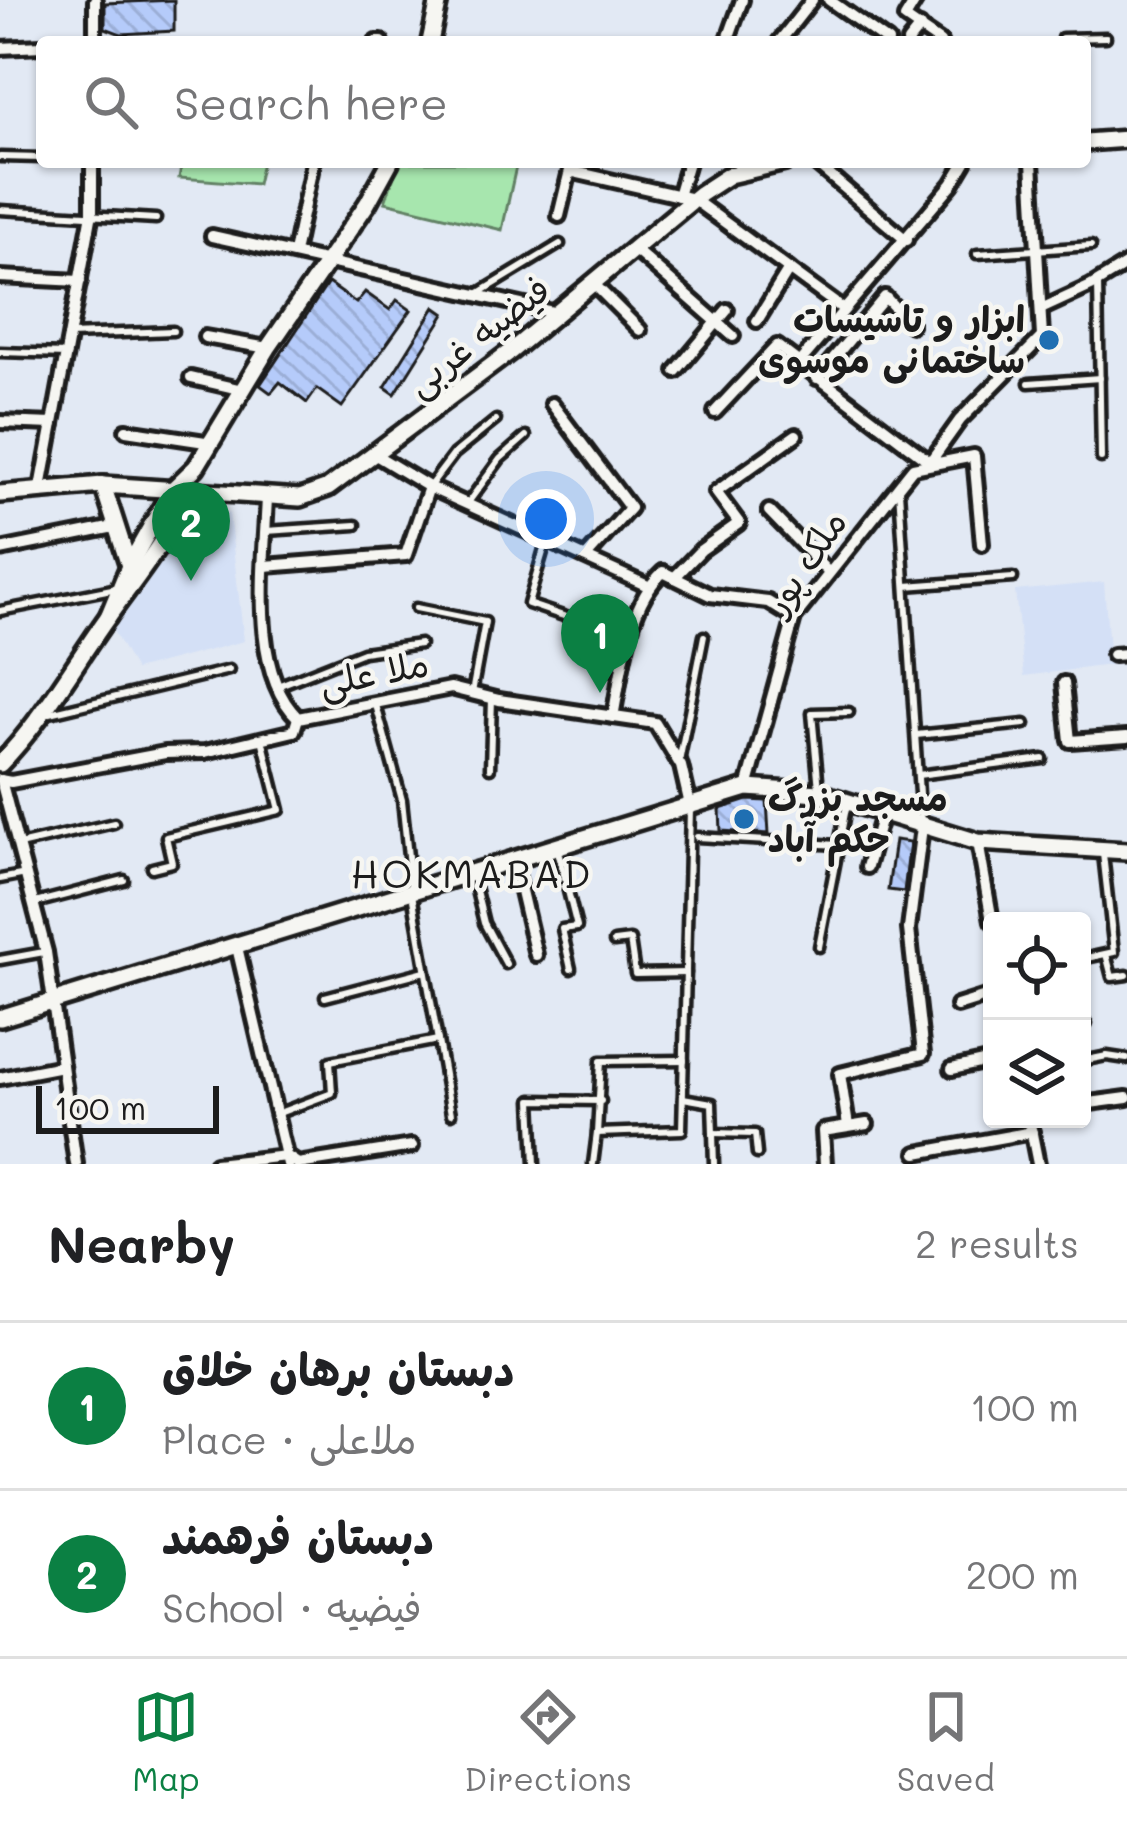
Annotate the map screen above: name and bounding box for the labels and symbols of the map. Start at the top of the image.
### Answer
street label: فیضیه غربی [396,264,560,407]
place label: ابزار و تاسیسات ساختمانی موسوی [758,294,1025,384]
marker: ابزار و تاسیسات ساختمانی موسوی [1036,327,1062,353]
pin: 2 [152,482,230,581]
your location [516,489,576,549]
street label: ملک پور [750,500,857,626]
pin: 1 [561,594,639,693]
street label: ملا علی [315,638,433,707]
place label: مسجد بزرگ حکم آباد [768,773,948,867]
marker: مسجد بزرگ حکم آباد [731,806,757,832]
district label: HOKMABAD [351,847,593,898]
scale bar [36,1080,219,1133]

